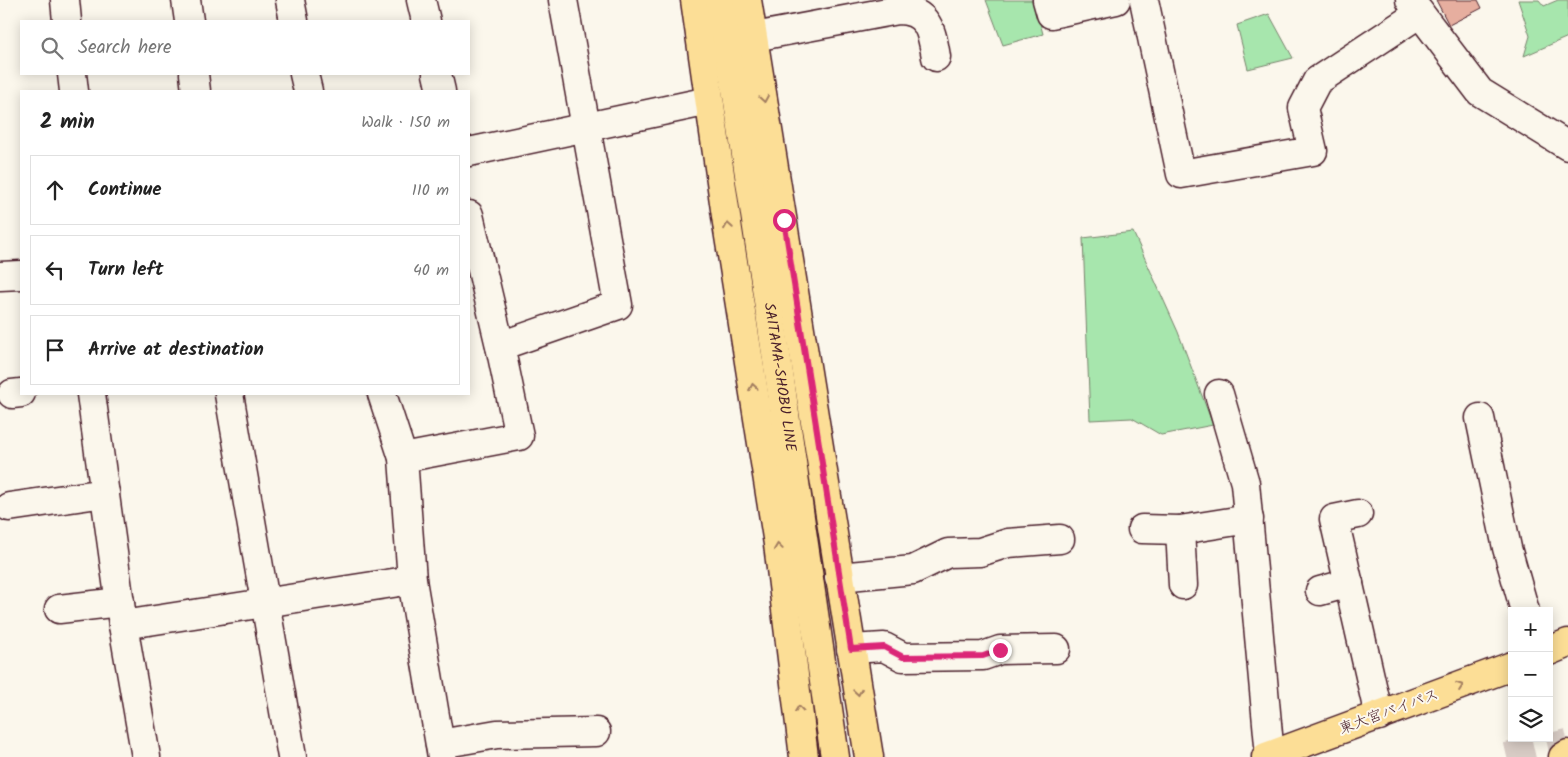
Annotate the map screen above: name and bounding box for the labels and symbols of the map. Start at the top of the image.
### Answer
one-way arrow [758,95,769,103]
route start [773,209,796,232]
one-way arrow [723,222,734,230]
street label: SAITAMA-SHOBU LINE [757,301,803,455]
one-way arrow [748,383,758,391]
one-way arrow [773,543,784,551]
route end [989,639,1012,662]
one-way arrow [1455,682,1464,692]
street label: 東大宮バイパス [1336,683,1442,741]
one-way arrow [852,688,863,696]
one-way arrow [794,704,805,712]

